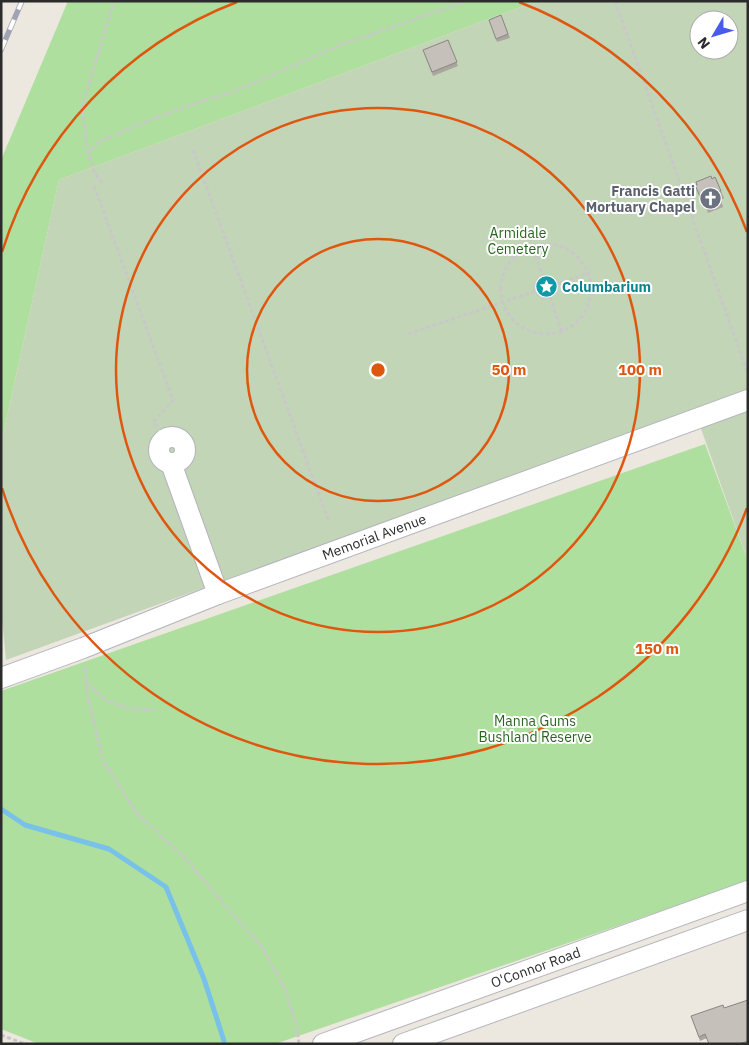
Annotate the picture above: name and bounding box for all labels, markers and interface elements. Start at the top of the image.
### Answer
north arrow [689,10,739,60]
text: N [694,33,714,53]
place label: Francis Gatti Mortuary Chapel [586,182,695,216]
church icon: Francis Gatti Mortuary Chapel [699,187,723,211]
park label: Armidale Cemetery [487,224,549,258]
place icon: Columbarium [534,275,558,299]
place label: Columbarium [562,278,651,296]
text: 50 m [492,360,526,379]
text: 100 m [618,360,662,379]
centre of rings [369,361,387,379]
street label: Memorial Avenue [320,510,429,564]
text: 150 m [635,639,679,658]
park label: Manna Gums Bushland Reserve [478,712,592,746]
street label: O'Connor Road [488,943,583,992]

